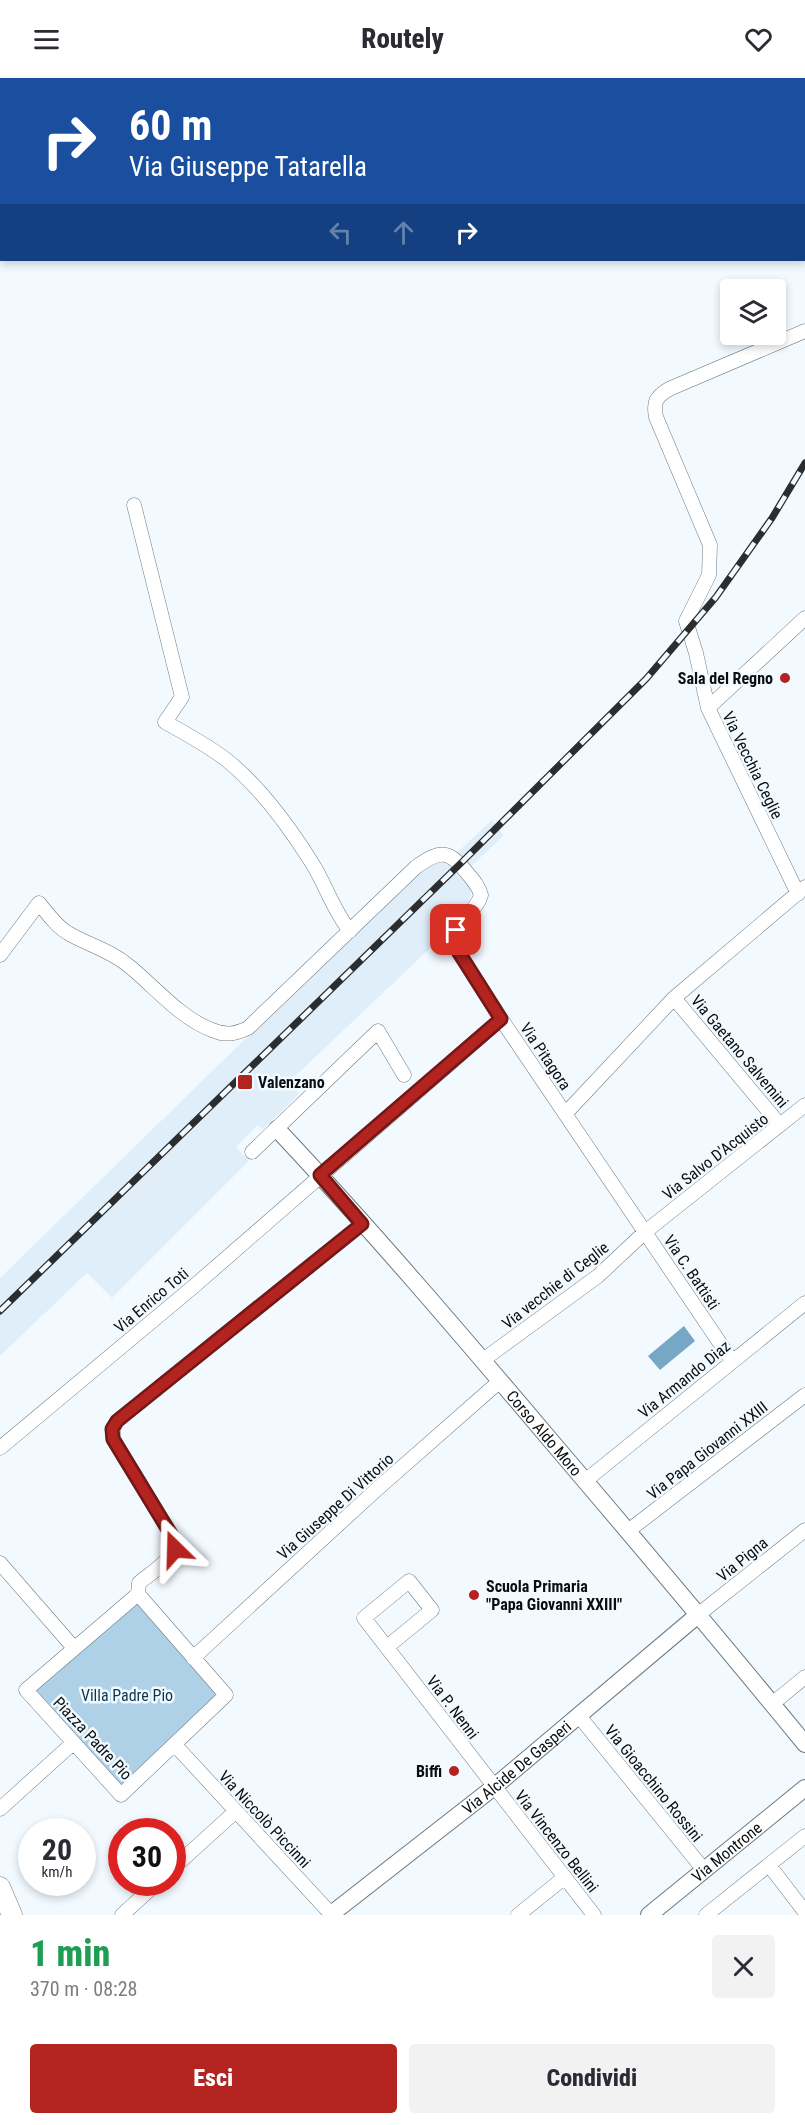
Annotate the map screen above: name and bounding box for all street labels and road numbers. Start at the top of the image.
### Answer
street label: Via Vecchia Ceglie [718,709,787,822]
street label: Via Gaetano Salvemini [687,991,792,1112]
street label: Via Pitagora [516,1019,575,1094]
street label: Via Salvo D'Acquisto [659,1109,772,1204]
street label: Via C. Battisti [660,1231,724,1313]
street label: Via vecchie di Ceglie [498,1238,612,1333]
street label: Via Enrico Toti [110,1264,192,1337]
street label: Via Armando Diaz [635,1337,734,1422]
street label: Corso Aldo Moro [502,1387,586,1480]
street label: Via Papa Giovanni XXIII [643,1397,771,1503]
street label: Via Giuseppe Di Vittorio [273,1449,397,1563]
street label: Via Pigna [713,1533,772,1586]
street label: Via P. Nenni [423,1672,483,1743]
street label: Piazza Padre Pio [49,1693,136,1784]
street label: Via Alcide De Gasperi [459,1717,575,1818]
street label: Via Gioacchino Rossini [601,1721,707,1845]
street label: Via Niccolò Piccinni [215,1767,315,1872]
street label: Via Vincenzo Bellini [511,1786,602,1896]
street label: Via Montrone [688,1818,766,1886]

